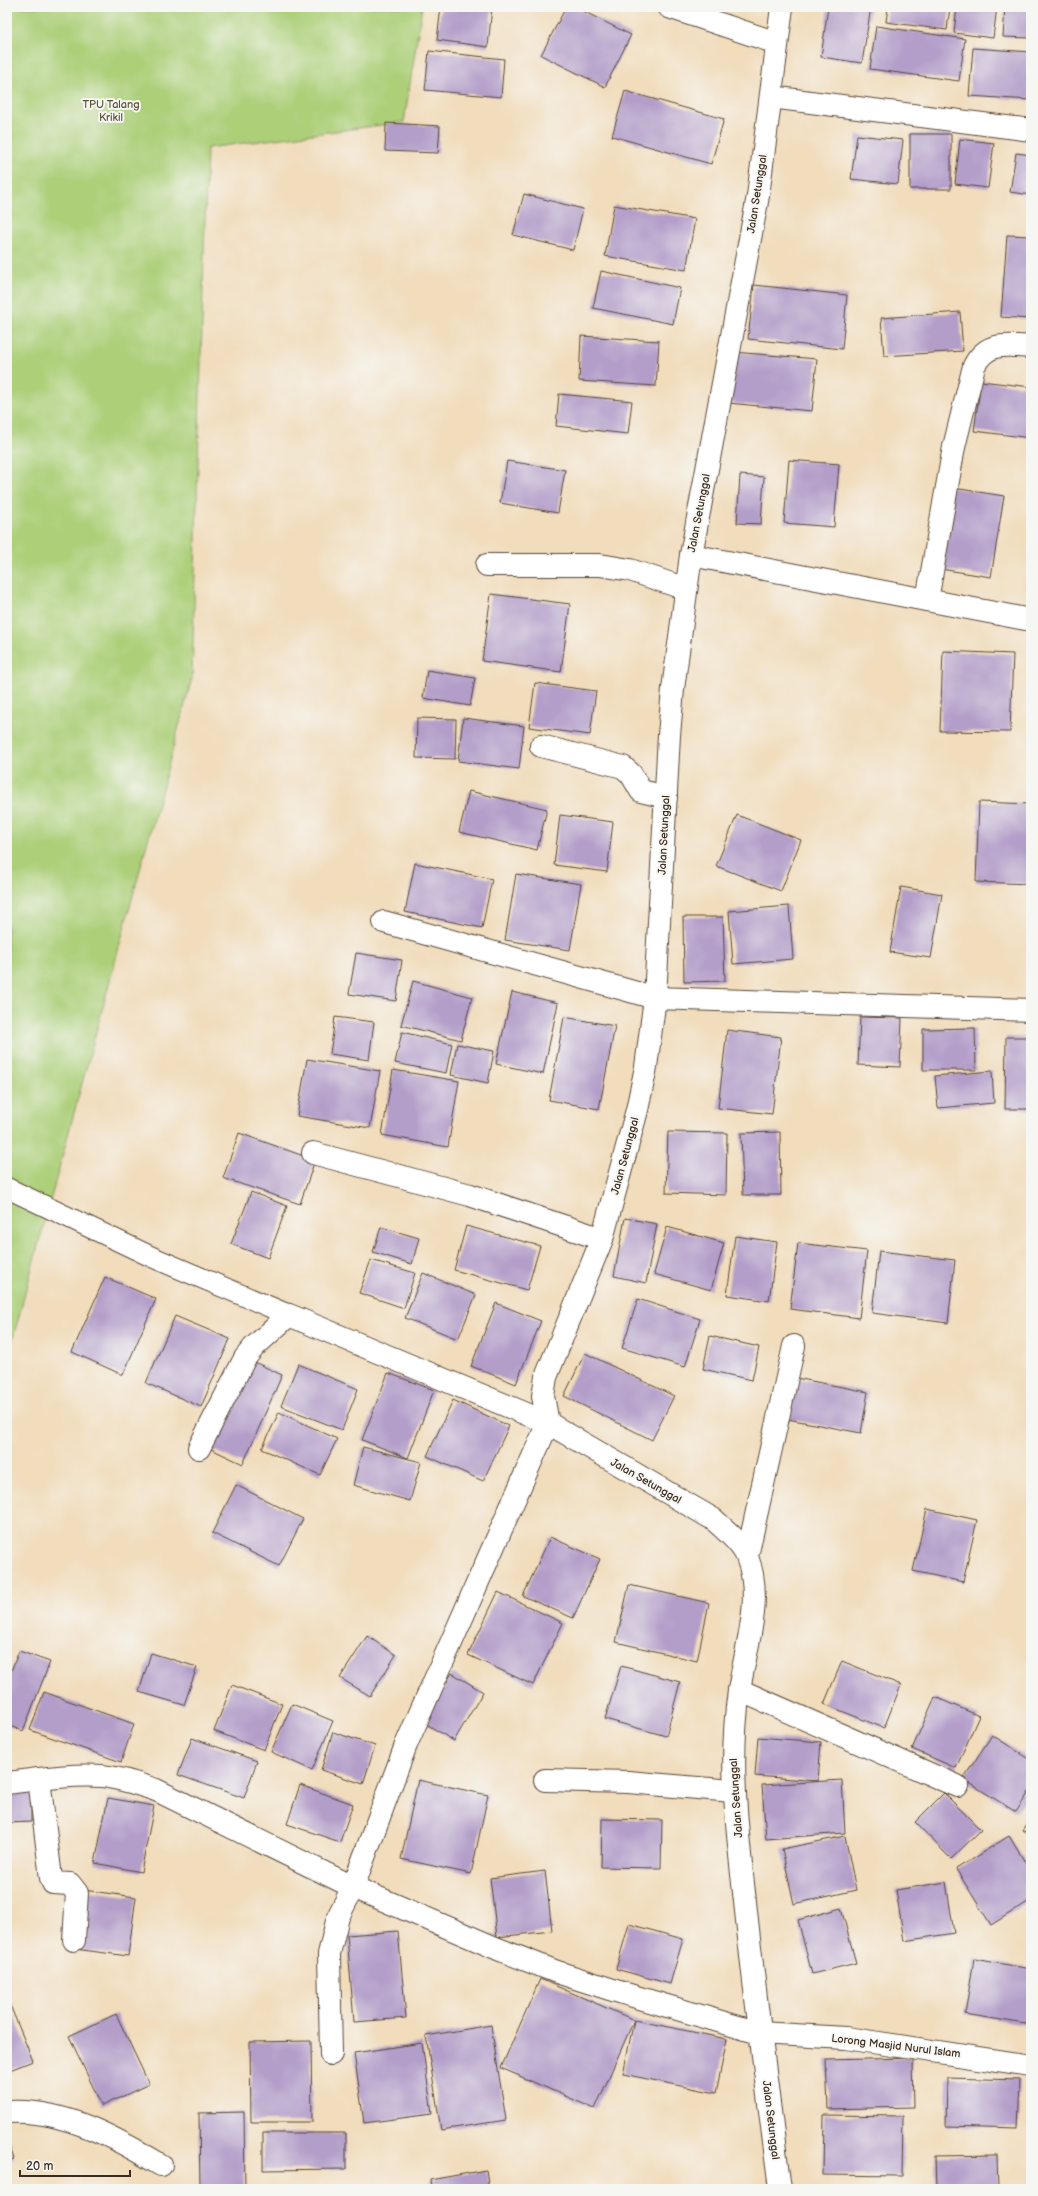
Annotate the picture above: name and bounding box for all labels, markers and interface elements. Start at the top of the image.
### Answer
park label: TPU Talang Krikil [82,98,140,124]
street label: Jalan Setunggal [744,154,770,234]
street label: Jalan Setunggal [685,473,713,553]
street label: Jalan Setunggal [655,795,673,875]
street label: Jalan Setunggal [608,1116,642,1196]
street label: Jalan Setunggal [608,1455,684,1507]
street label: Jalan Setunggal [727,1758,745,1838]
street label: Lorong Masjid Nurul Islam [831,2032,961,2060]
street label: Jalan Setunggal [760,2080,782,2160]
scale bar [20,2152,130,2178]
text: 20 m [26,2159,53,2174]

